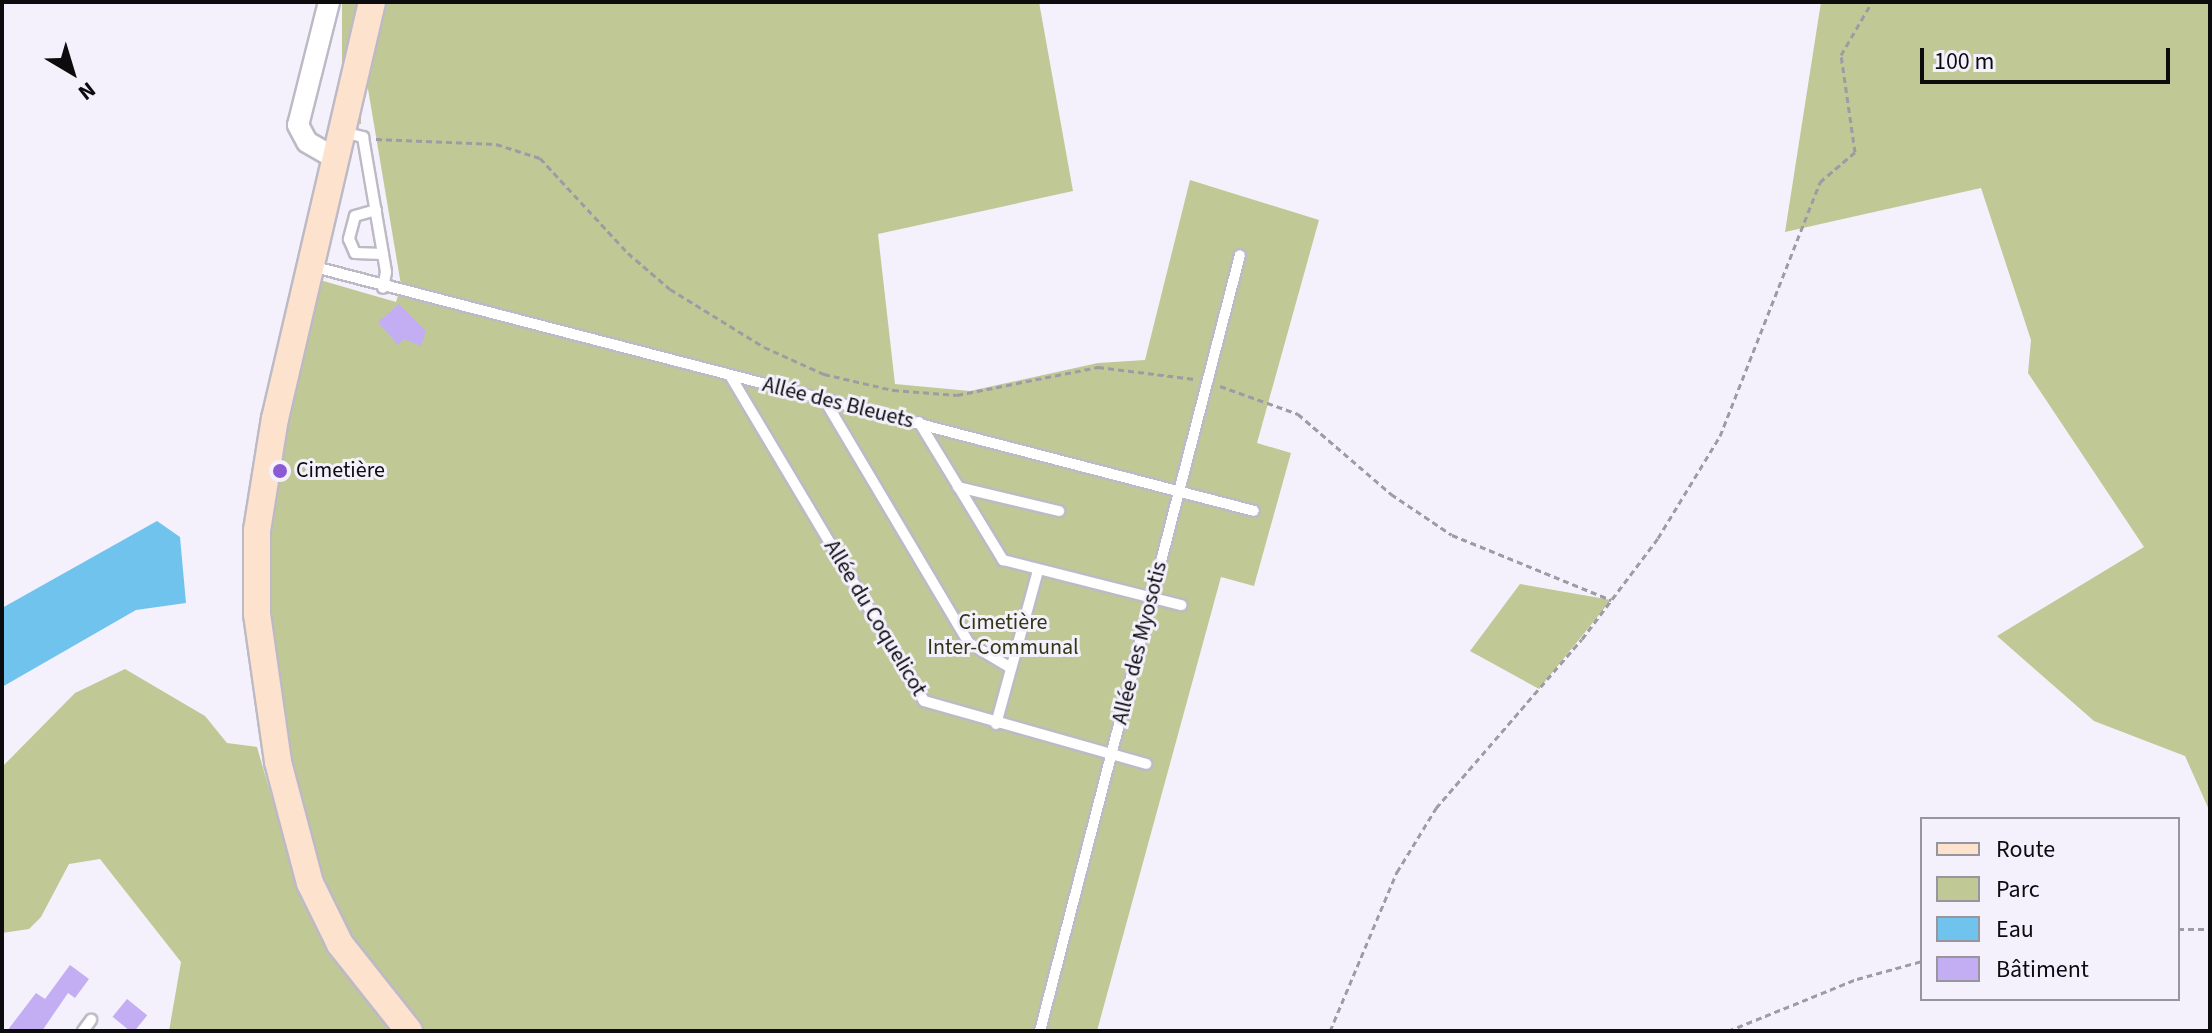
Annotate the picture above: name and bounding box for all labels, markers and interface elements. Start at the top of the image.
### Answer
north arrow [32,32,112,112]
scale bar [1924,32,2174,82]
text: 100 m [1934,44,1994,79]
text: N [71,74,102,108]
street label: Allée des Bleuets [760,371,916,435]
place label: Cimetière [296,458,385,484]
marker: Cimetière [271,462,289,480]
street label: Allée du Coquelicot [818,535,932,701]
street label: Allée des Myosotis [1107,559,1173,727]
park label: Cimetière Inter-Communal [927,609,1079,660]
legend [1920,817,2180,1001]
text: Route [1996,832,2055,867]
text: Parc [1996,872,2040,907]
text: Eau [1996,912,2034,947]
text: Bâtiment [1996,952,2089,987]

